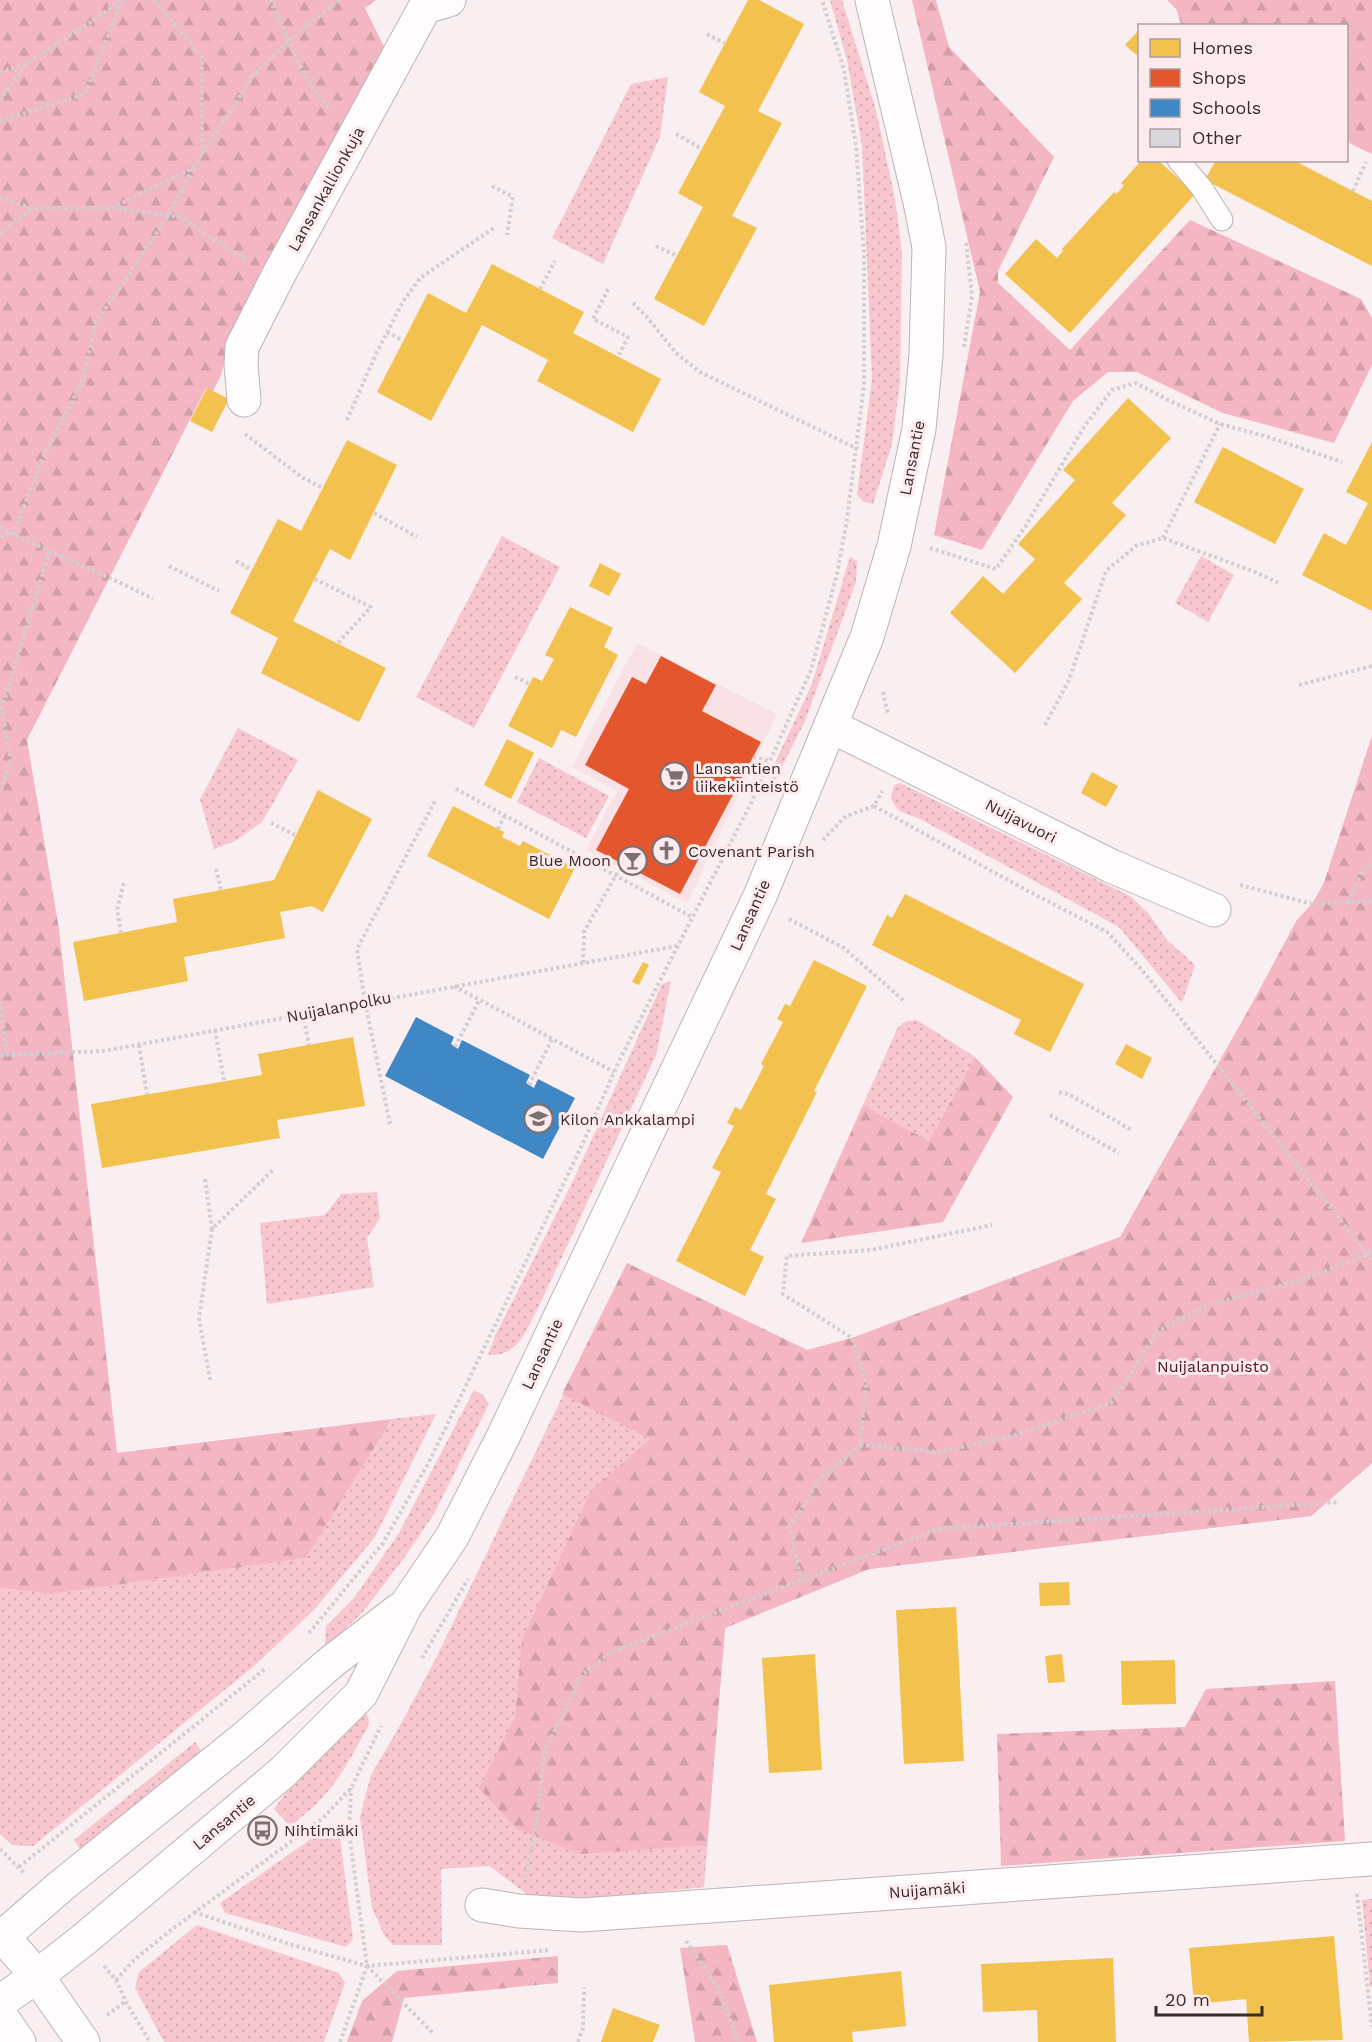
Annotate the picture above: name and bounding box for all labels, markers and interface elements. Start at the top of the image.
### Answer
legend [1138,24,1348,162]
text: Homes [1192,37,1253,58]
text: Shops [1192,67,1246,88]
text: Schools [1192,97,1261,118]
street label: Lansankallionkuja [284,123,368,255]
text: Other [1192,127,1242,148]
street label: Lansantie [895,419,929,497]
place label: Lansantien liikekiinteistö [695,759,799,796]
supermarket icon: Lansantien liikekiinteistö [658,761,690,793]
street label: Nuijavuori [982,795,1060,847]
church icon: Covenant Parish [651,835,683,867]
place label: Covenant Parish [688,842,815,861]
bar icon: Blue Moon [616,844,648,876]
place label: Blue Moon [528,851,611,870]
street label: Lansantie [726,876,774,954]
street label: Nuijalanpolku [285,988,393,1026]
school or university icon: Kilon Ankkalampi [523,1103,555,1135]
place label: Kilon Ankkalampi [560,1110,695,1129]
street label: Lansantie [517,1316,567,1392]
park label: Nuijalanpuisto [1157,1357,1269,1376]
street label: Lansantie [189,1790,259,1854]
bus stop icon: Nihtimäki [247,1814,279,1846]
place label: Nihtimäki [284,1821,358,1840]
street label: Nuijamäki [888,1878,966,1902]
scale bar [1156,1979,1262,2017]
text: 20 m [1165,1989,1210,2010]

